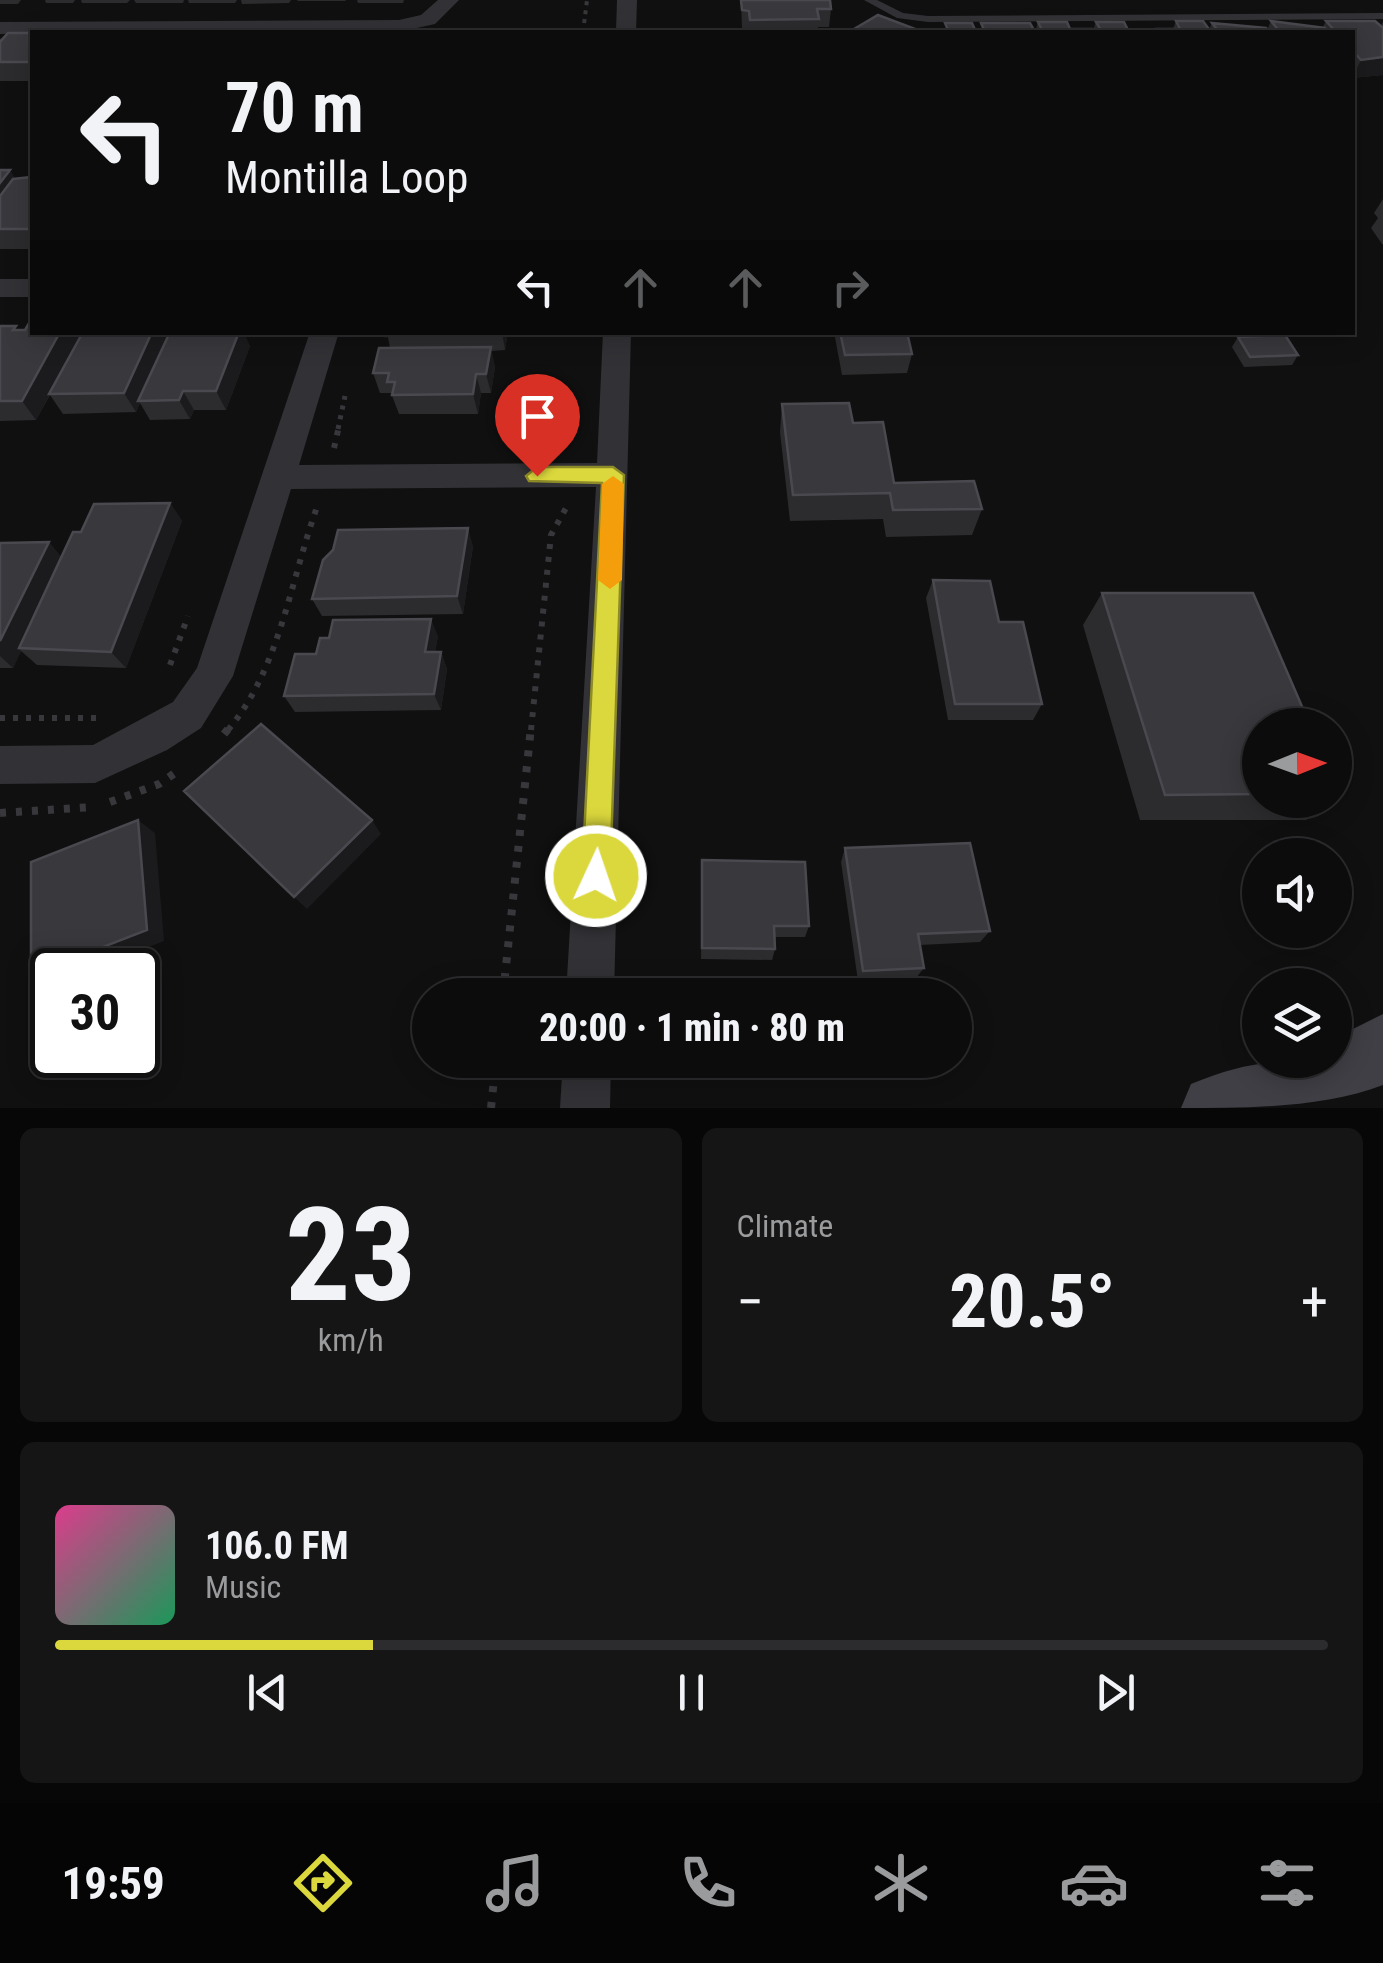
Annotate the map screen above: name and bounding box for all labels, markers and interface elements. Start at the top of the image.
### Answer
text: 70 m [225,67,364,149]
icon: left [60,70,190,200]
text: Montilla Loop [225,151,468,204]
icon: left [508,260,563,315]
icon: ahead [613,260,668,315]
icon: ahead [718,260,773,315]
icon: right [823,260,878,315]
pin [495,374,580,477]
icon: arrive [510,389,565,444]
north arrow [1242,708,1352,818]
map controls [1242,708,1352,1078]
position arrow [544,824,648,928]
button: sound [1242,838,1352,948]
speed limit sign: 30 [30,948,160,1078]
button: layers [1242,968,1352,1078]
text: 20:00 · 1 min · 80 m [539,1006,845,1050]
text: 23 [285,1179,416,1332]
text: Climate [737,1207,833,1245]
text: 20.5° [949,1257,1115,1345]
text: − [737,1270,764,1334]
text: + [1301,1270,1328,1334]
text: km/h [318,1321,384,1359]
text: 106.0 FM [205,1524,349,1568]
text: Music [205,1568,281,1606]
icon: previous [240,1665,295,1720]
icon: pause [664,1665,719,1720]
icon: next [1088,1665,1143,1720]
icon: directions [288,1848,358,1918]
icon: music [480,1848,550,1918]
icon: phone [673,1848,743,1918]
icon: climate [866,1848,936,1918]
icon: car [1059,1848,1129,1918]
icon: filters [1252,1848,1322,1918]
text: 19:59 [61,1857,165,1910]

